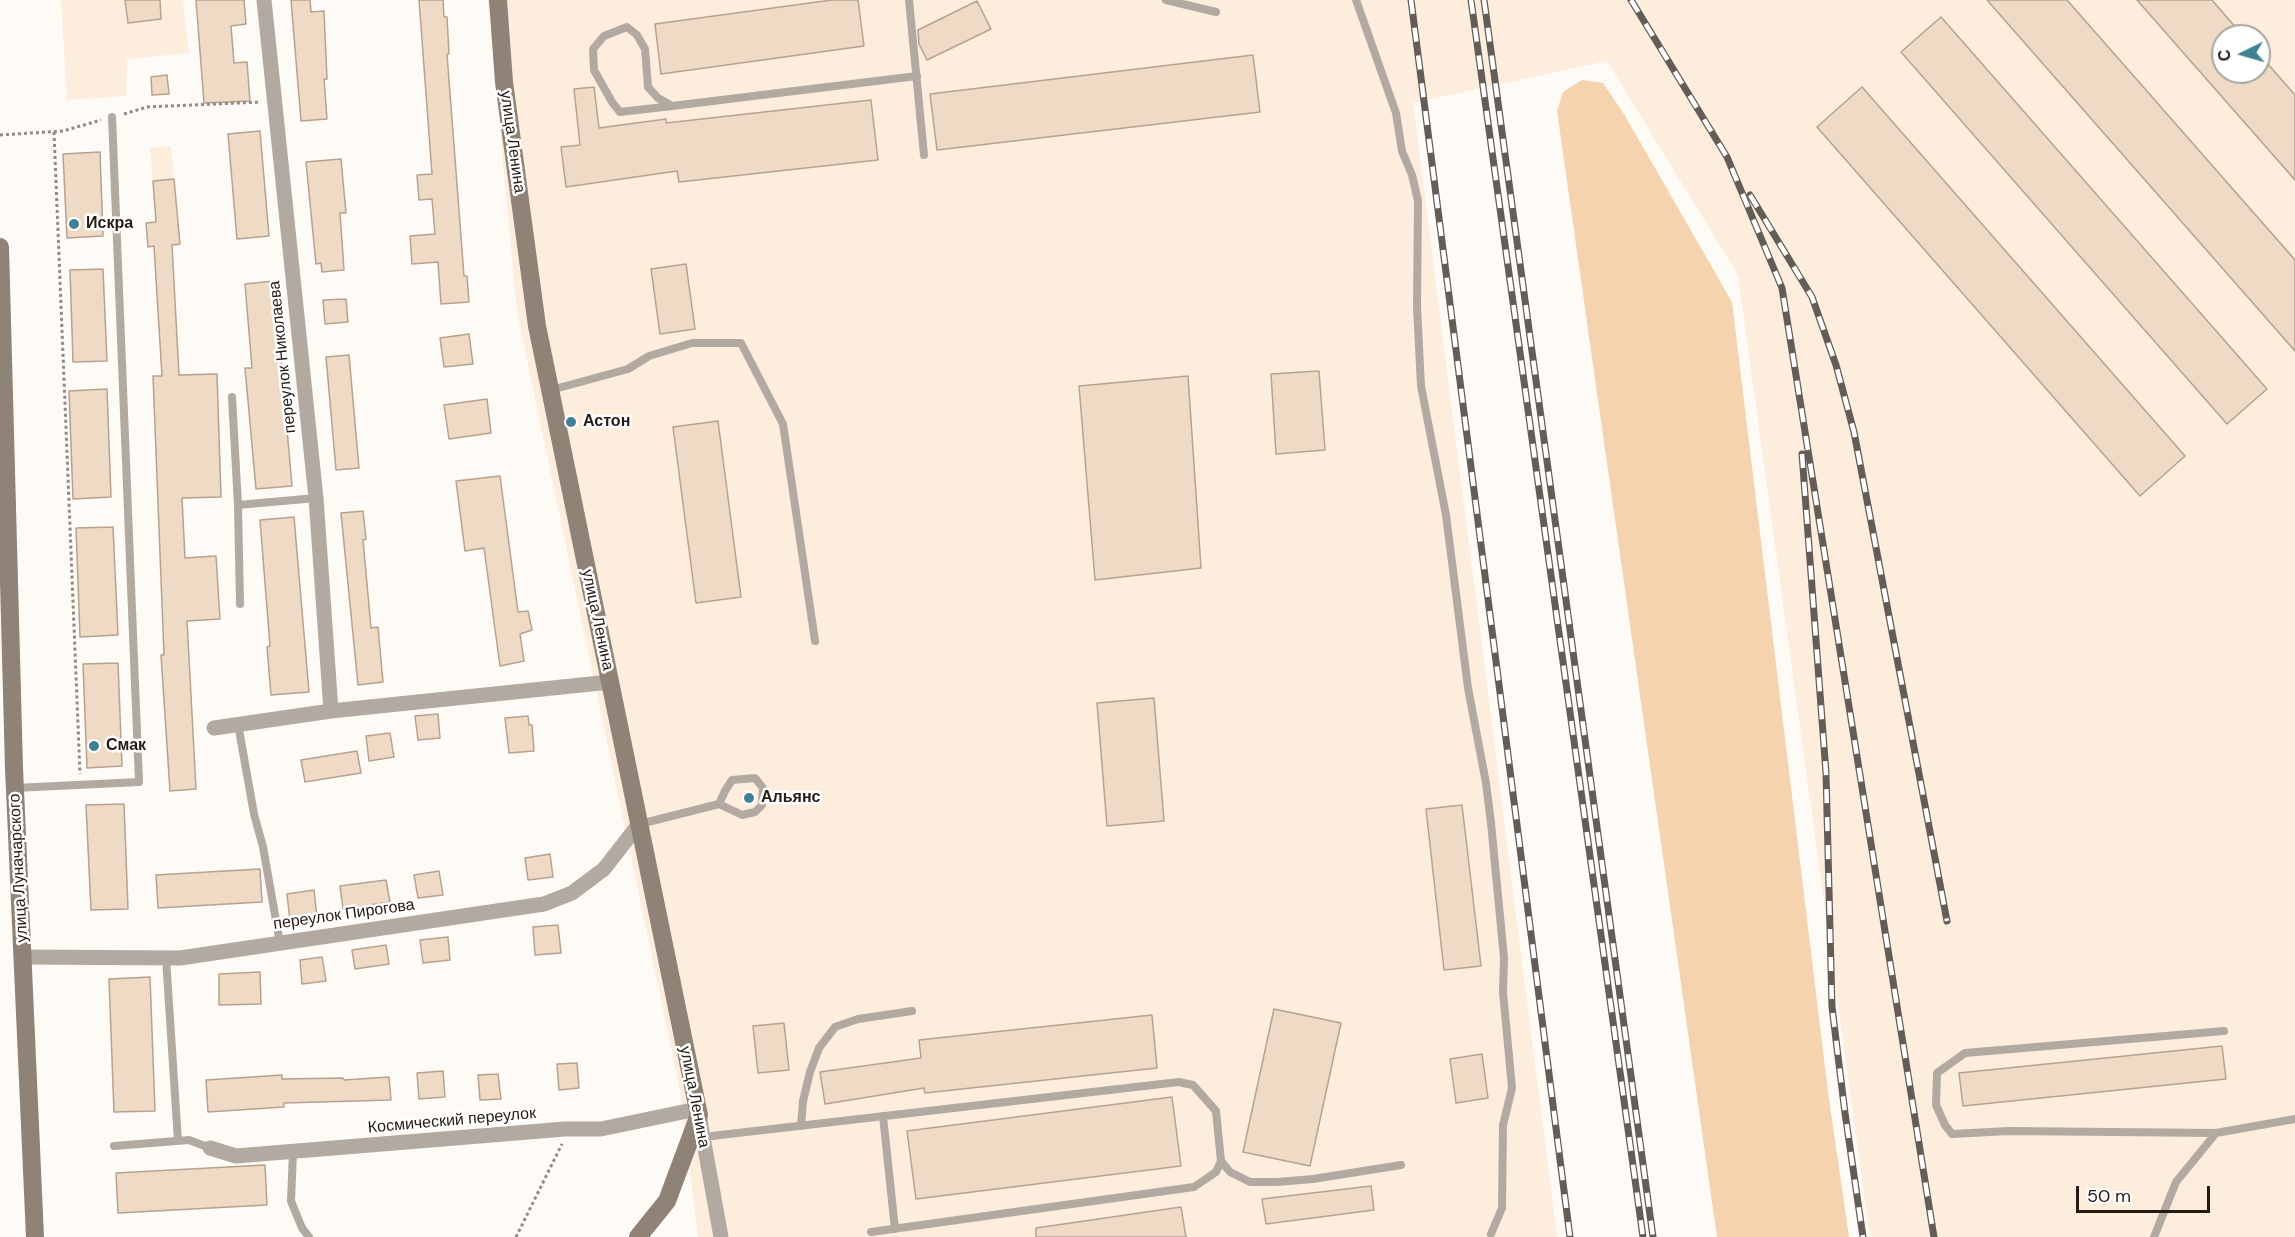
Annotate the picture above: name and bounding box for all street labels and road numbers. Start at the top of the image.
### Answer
street label: улица Ленина [495,90,529,194]
street label: переулок Николаева [265,280,301,434]
street label: улица Ленина [577,568,617,672]
street label: улица Луначарского [6,793,32,943]
street label: переулок Пирогова [272,896,416,934]
street label: улица Ленина [675,1045,713,1149]
street label: Космический переулок [367,1104,537,1138]

